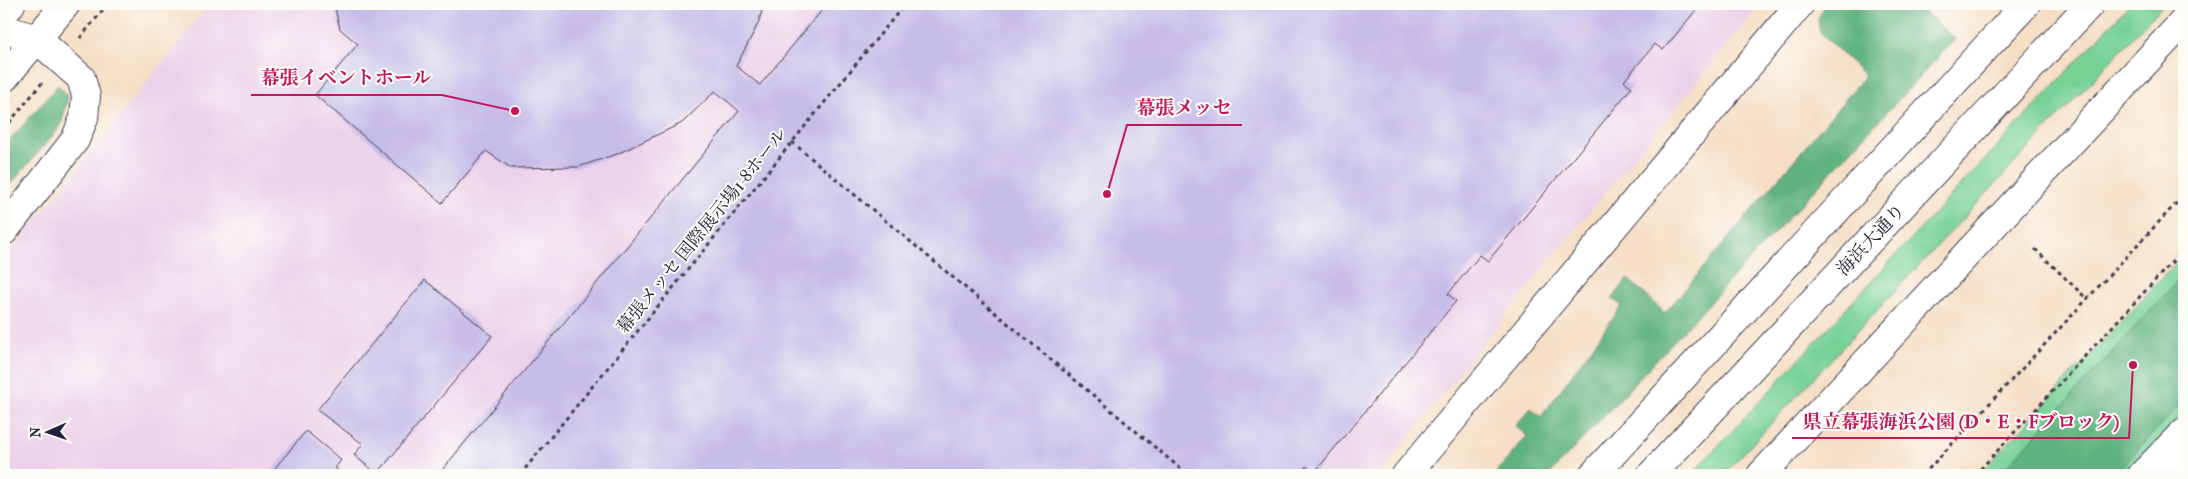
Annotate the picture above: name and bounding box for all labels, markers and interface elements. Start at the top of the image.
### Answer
callout: 幕張イベントホール [251,61,442,95]
text: 幕張イベントホール [261,67,431,89]
callout: 幕張メッセ [1127,91,1242,125]
text: 幕張メッセ [1136,97,1232,119]
street label: 幕張メッセ 国際展示場1-8ホール [613,124,791,338]
street label: 海浜大通り [1833,200,1909,280]
callout: 県立幕張海浜公園 (D・E・Fブロック) [1792,404,2129,438]
north arrow [22,406,72,456]
text: 県立幕張海浜公園 (D・E・Fブロック) [1803,411,2119,433]
text: N [27,426,44,438]

